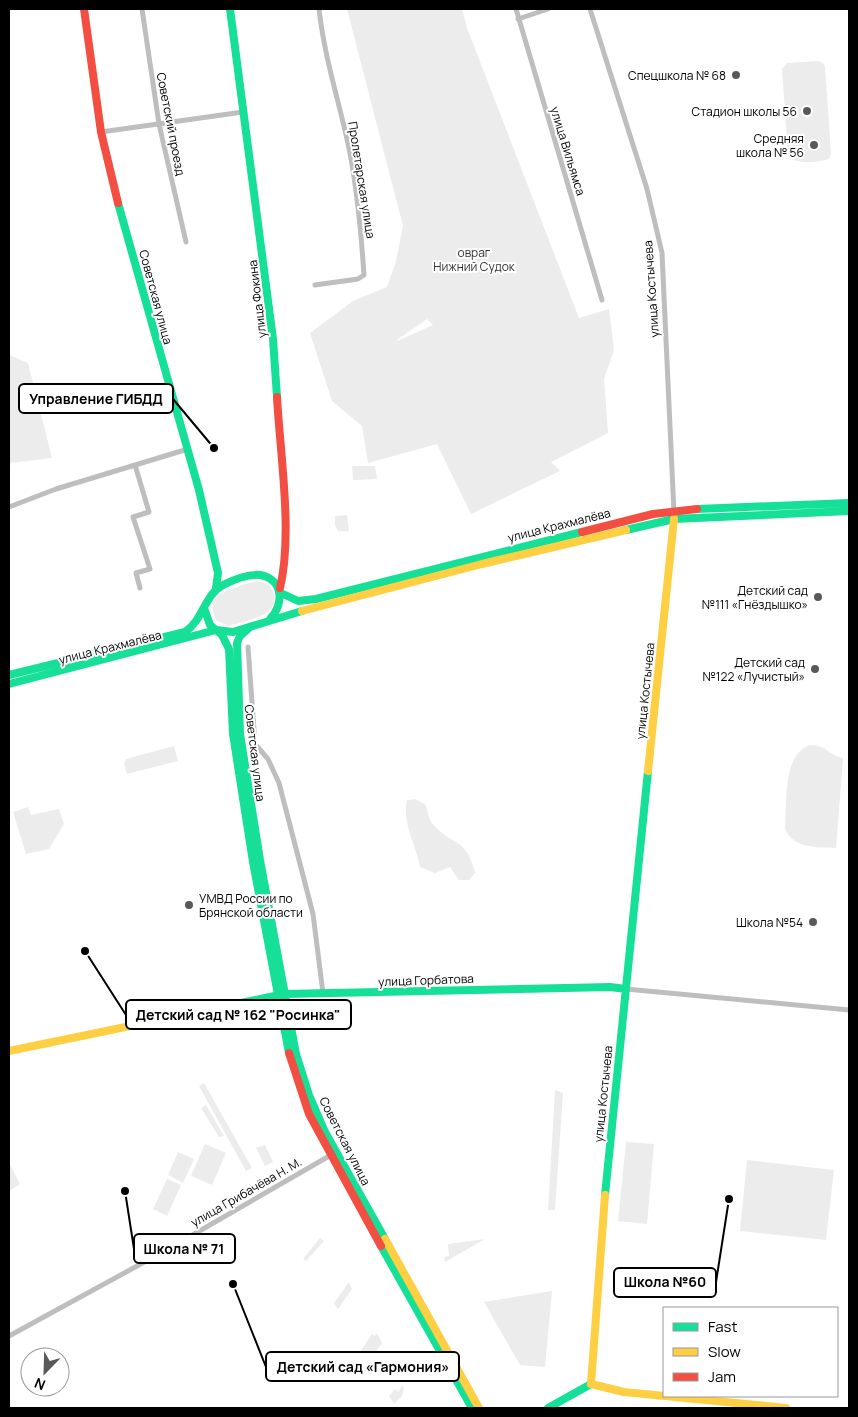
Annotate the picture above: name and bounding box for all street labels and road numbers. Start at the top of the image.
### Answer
street label: Советский проезд [153,71,189,177]
street label: улица Вильямса [546,105,590,197]
street label: Пролетарская улица [344,120,380,240]
street label: улица Костычева [639,240,663,338]
street label: Советская улица [135,248,177,346]
street label: улица Фокина [244,259,270,339]
street label: улица Крахмалёва [506,504,612,546]
street label: улица Крахмалёва [57,626,163,668]
street label: улица Костычева [631,642,659,740]
street label: Советская улица [241,704,269,802]
street label: улица Горбатова [378,970,474,990]
street label: улица Костычева [589,1045,617,1143]
street label: Советская улица [315,1094,375,1188]
street label: улица Грибачёва Н. М. [187,1153,305,1231]

